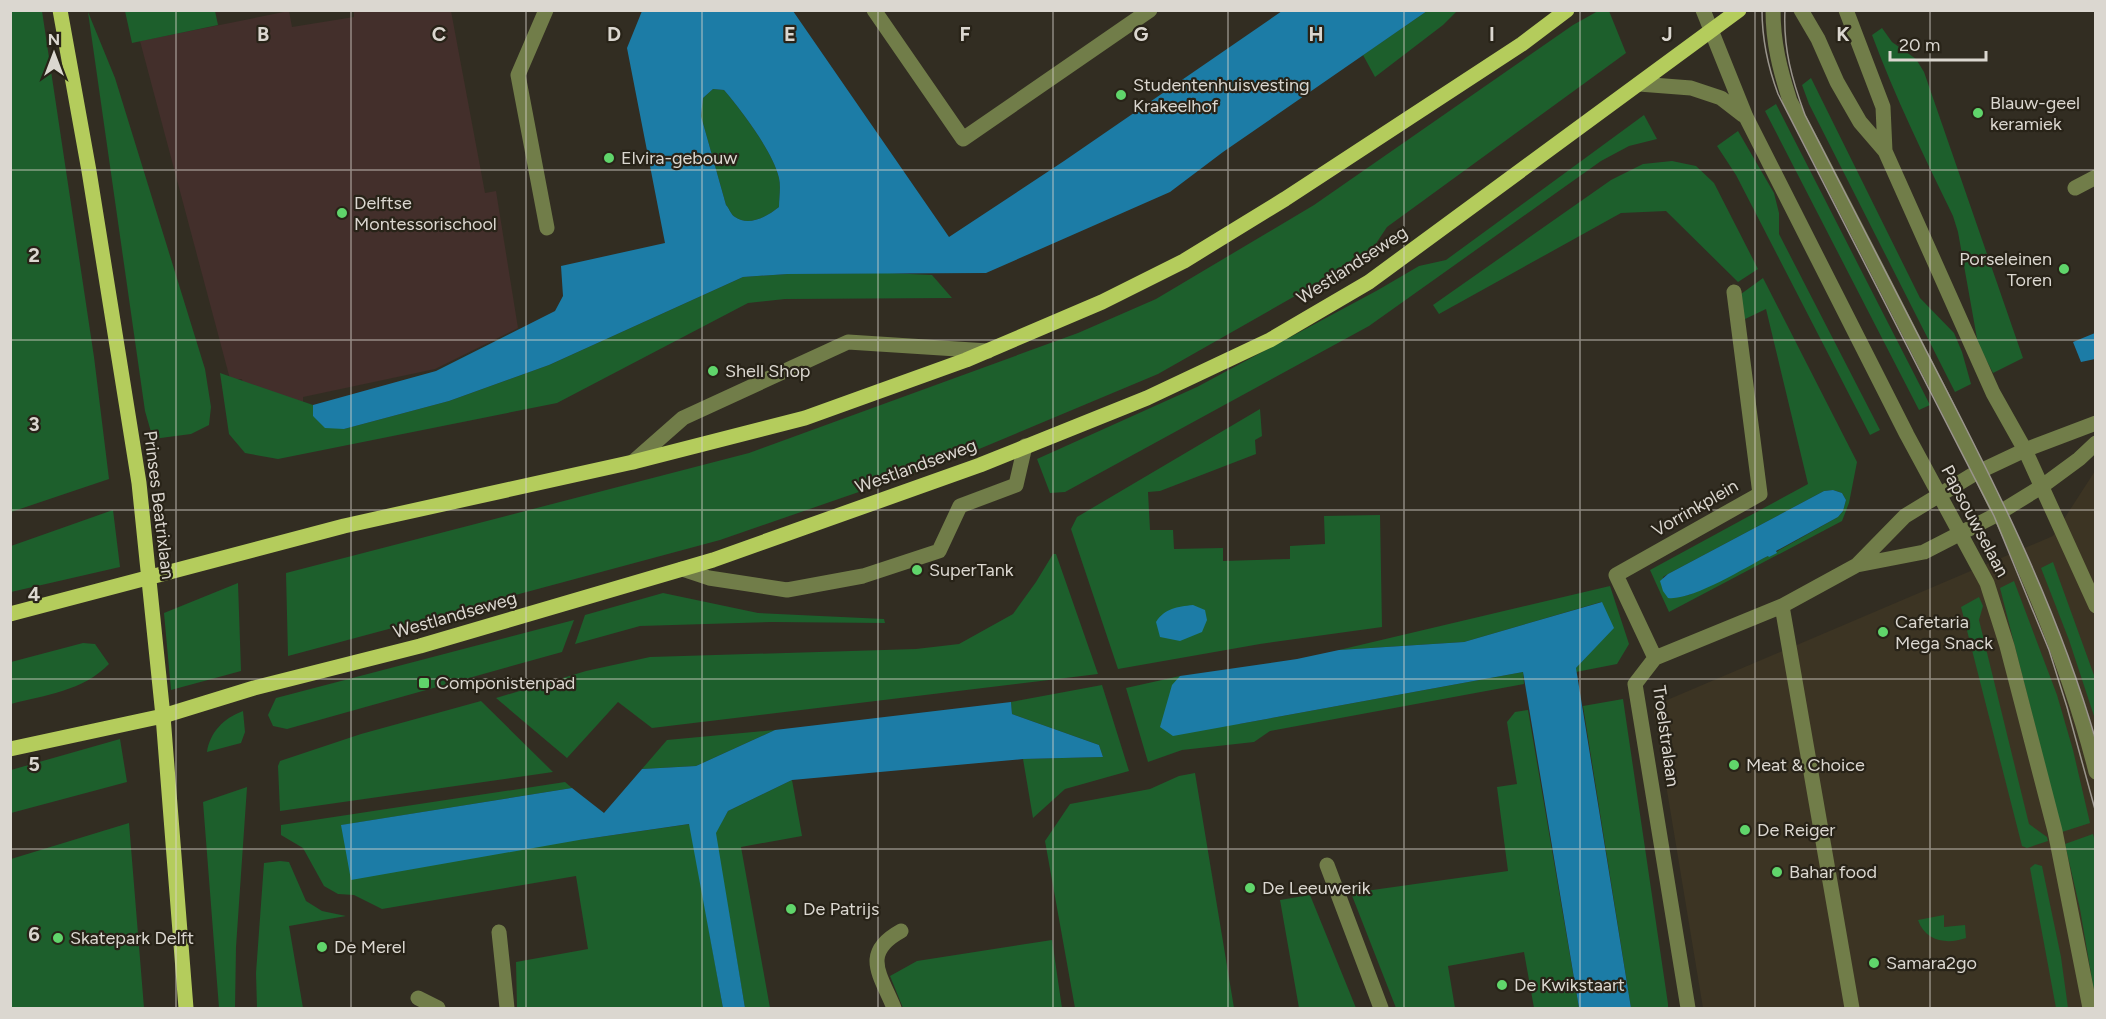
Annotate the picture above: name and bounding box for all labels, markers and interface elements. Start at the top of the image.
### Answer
text: B [257,22,269,46]
text: C [432,22,446,46]
text: D [607,22,621,46]
text: E [784,22,796,46]
text: F [959,22,971,46]
text: G [1134,22,1149,46]
text: H [1309,22,1324,46]
text: I [1489,22,1495,46]
text: J [1661,22,1673,46]
text: K [1836,22,1850,46]
north arrow [24,24,84,84]
scale bar [1890,24,1986,62]
text: N [48,30,60,49]
text: 20 m [1899,34,1940,56]
place label: Studentenhuisvesting Krakeelhof [1133,74,1310,117]
marker: Studentenhuisvesting Krakeelhof [1114,88,1128,102]
place label: Blauw-geel keramiek [1990,92,2080,135]
marker: Blauw-geel keramiek [1971,106,1985,120]
place label: Elvira-gebouw [621,147,737,169]
marker: Elvira-gebouw [602,151,616,165]
place label: Delftse Montessorischool [354,192,497,235]
marker: Delftse Montessorischool [335,206,349,220]
street label: Westlandseweg [1293,221,1411,309]
text: 2 [28,243,40,267]
place label: Porseleinen Toren [1959,248,2052,291]
marker: Porseleinen Toren [2057,262,2071,276]
place label: Shell Shop [725,360,810,382]
marker: Shell Shop [706,364,720,378]
text: 3 [28,412,40,436]
street label: Prinses Beatrixlaan [139,429,179,581]
street label: Westlandseweg [852,434,980,498]
street label: Papsouwselaan [1936,461,2014,581]
street label: Vorrinkplein [1648,474,1742,542]
place label: SuperTank [929,559,1014,581]
marker: SuperTank [910,563,924,577]
text: 4 [28,582,41,606]
street label: Westlandseweg [391,587,519,643]
place label: Cafetaria Mega Snack [1895,611,1993,654]
marker: Cafetaria Mega Snack [1876,625,1890,639]
place label: Componistenpad [436,672,575,694]
marker: Componistenpad [417,676,431,690]
street label: Troelstralaan [1648,684,1684,788]
text: 5 [28,752,40,776]
place label: Meat & Choice [1746,754,1865,776]
marker: Meat & Choice [1727,758,1741,772]
place label: De Reiger [1757,819,1835,841]
marker: De Reiger [1738,823,1752,837]
place label: Bahar food [1789,861,1877,883]
marker: Bahar food [1770,865,1784,879]
place label: De Leeuwerik [1262,877,1371,899]
marker: De Leeuwerik [1243,881,1257,895]
place label: De Patrijs [803,898,879,920]
marker: De Patrijs [784,902,798,916]
text: 6 [28,922,40,946]
place label: Skatepark Delft [70,927,194,949]
marker: Skatepark Delft [51,931,65,945]
place label: De Merel [334,936,406,958]
marker: De Merel [315,940,329,954]
place label: Samara2go [1886,952,1977,974]
marker: Samara2go [1867,956,1881,970]
place label: De Kwikstaart [1514,974,1625,996]
marker: De Kwikstaart [1495,978,1509,992]

